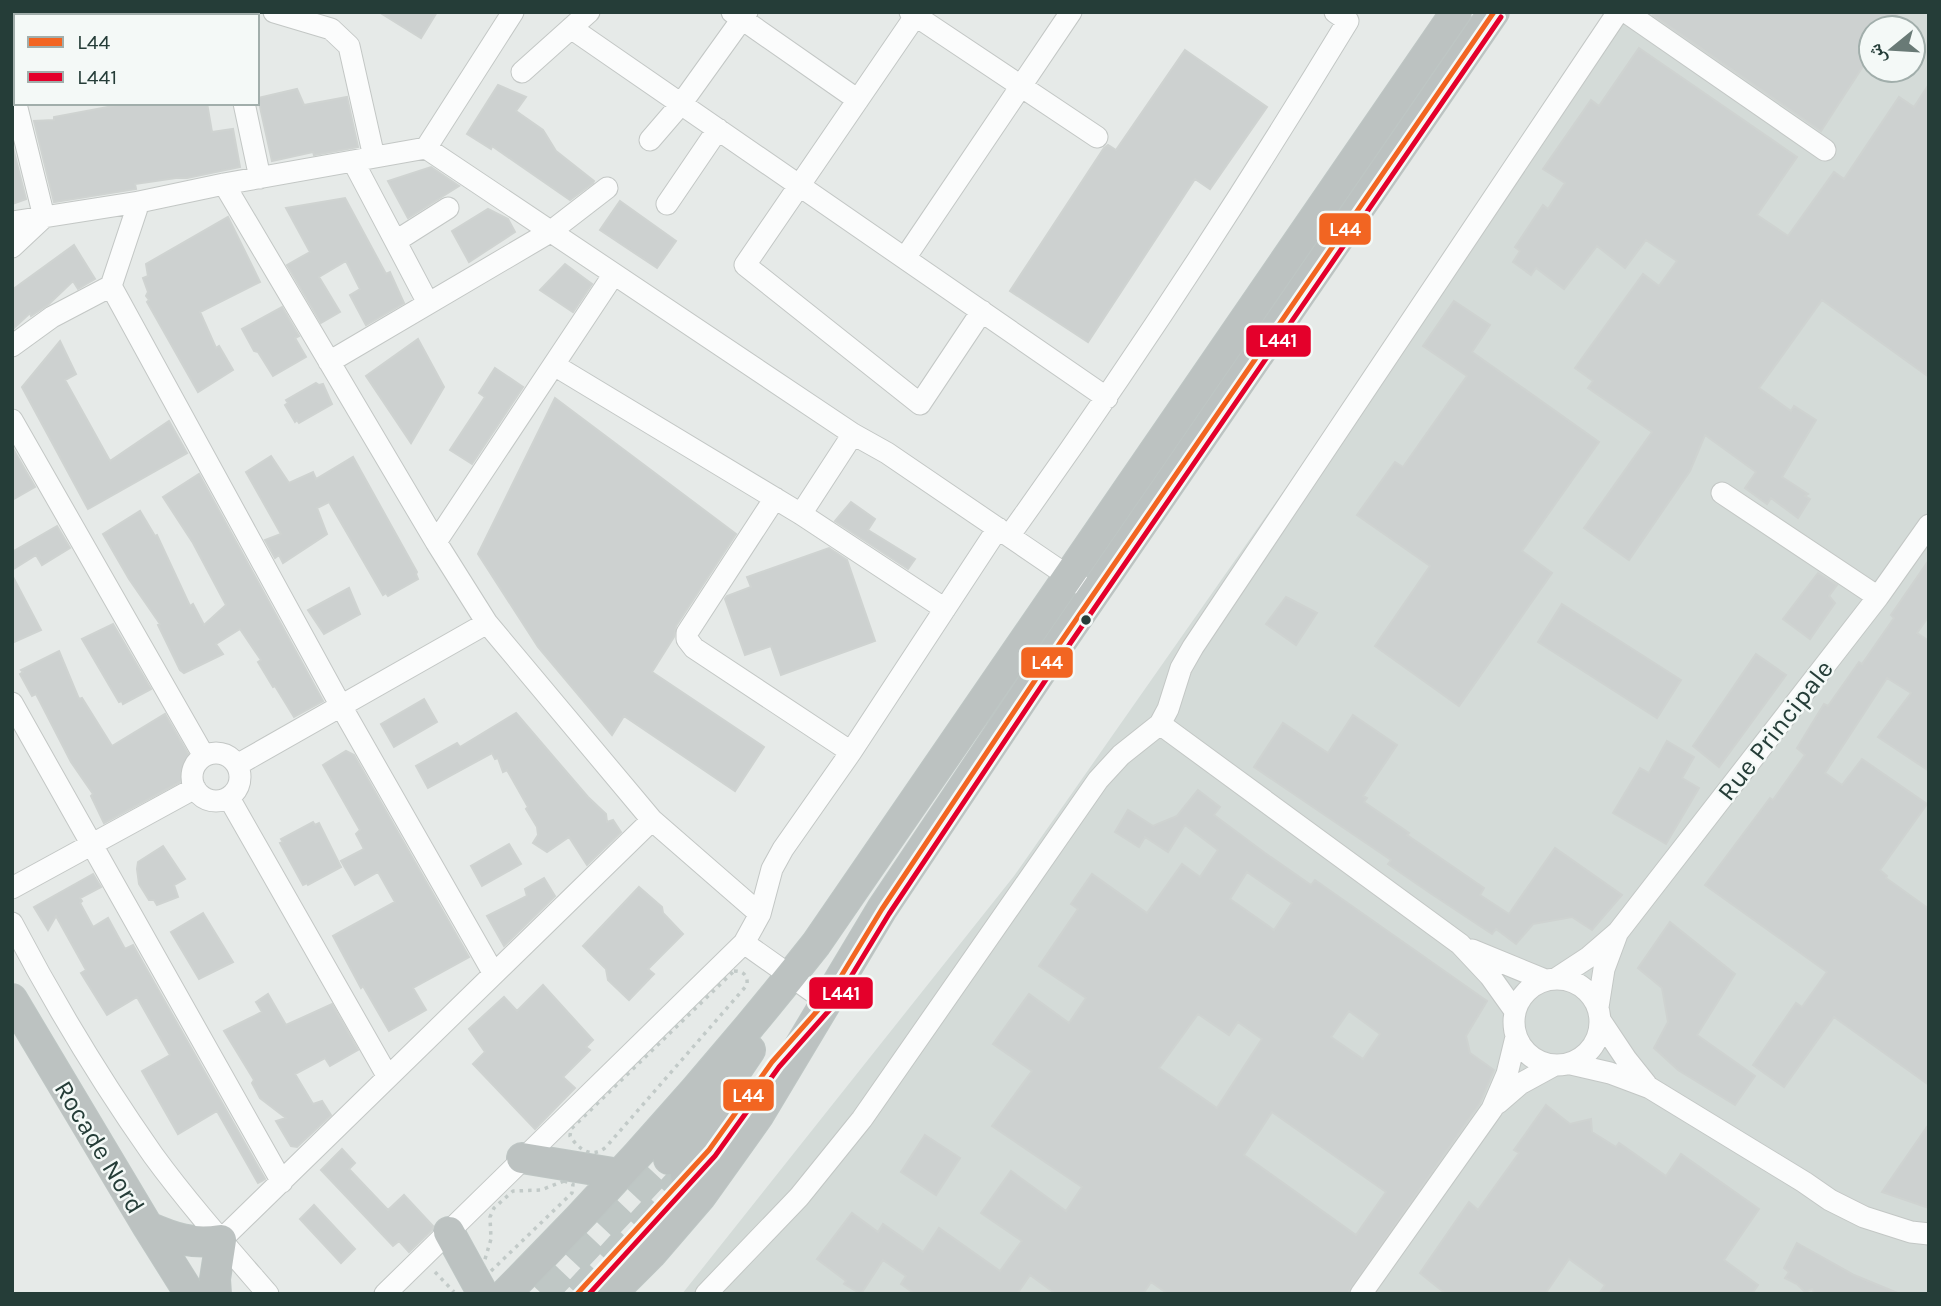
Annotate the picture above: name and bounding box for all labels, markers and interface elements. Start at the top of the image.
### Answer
legend [14,14,259,105]
north arrow [1857,14,1927,84]
text: L44 [77,30,111,54]
text: ش [1863,41,1890,67]
text: L441 [77,65,117,89]
line badge: L44 [1318,212,1372,246]
text: L44 [1329,219,1362,241]
line badge: L441 [1245,324,1312,358]
text: L441 [1259,330,1297,352]
unlabelled marker [1079,613,1093,627]
line badge: L44 [1020,646,1074,679]
text: L44 [1031,652,1064,674]
street label: Rue Principale [1711,654,1840,807]
line badge: L441 [808,976,874,1010]
text: L441 [822,983,860,1005]
street label: Rocade Nord [48,1075,151,1219]
line badge: L44 [722,1078,775,1112]
text: L44 [732,1085,765,1107]

